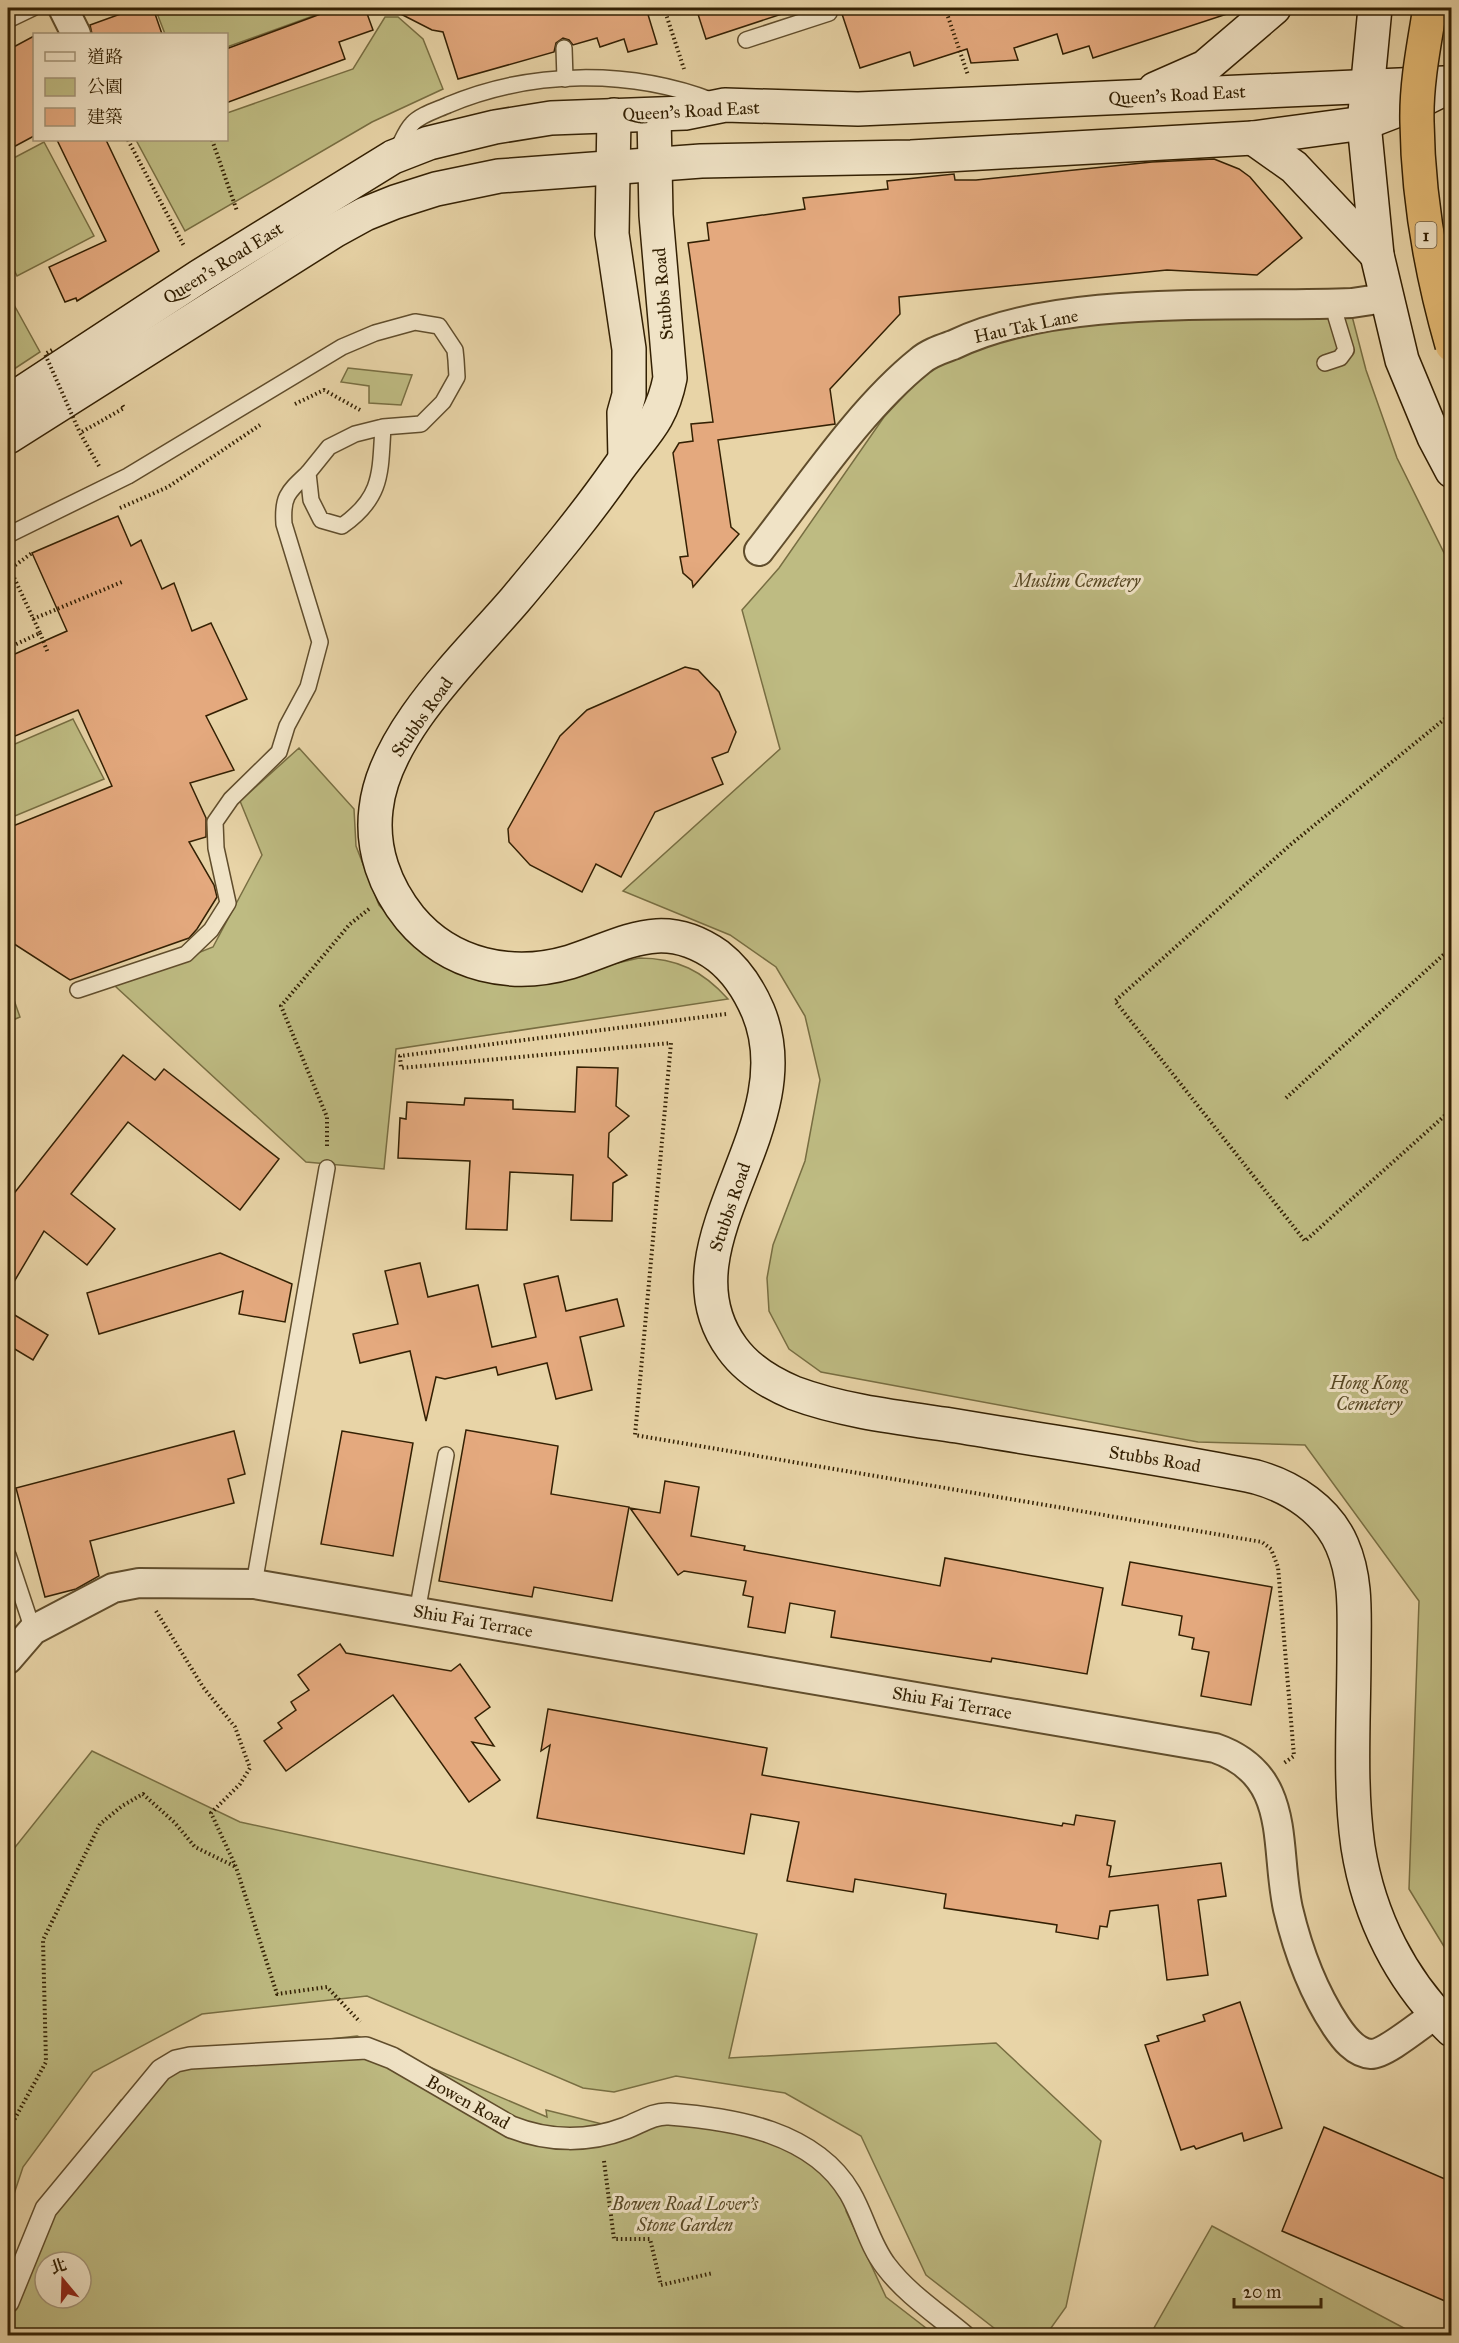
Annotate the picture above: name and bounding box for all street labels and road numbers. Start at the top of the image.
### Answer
street label: Queen's Road East [1108,80,1247,110]
street label: Queen's Road East [622,96,761,126]
street label: Queen's Road East [159,217,288,309]
road number: 1 [1416,222,1436,248]
street label: Stubbs Road [648,247,678,341]
street label: Hau Tak Lane [972,304,1080,348]
street label: Stubbs Road [386,673,458,761]
street label: Stubbs Road [705,1160,755,1254]
street label: Stubbs Road [1108,1441,1202,1477]
street label: Shiu Fai Terrace [412,1600,534,1642]
street label: Shiu Fai Terrace [891,1682,1013,1724]
street label: Bowen Road [422,2070,514,2134]

